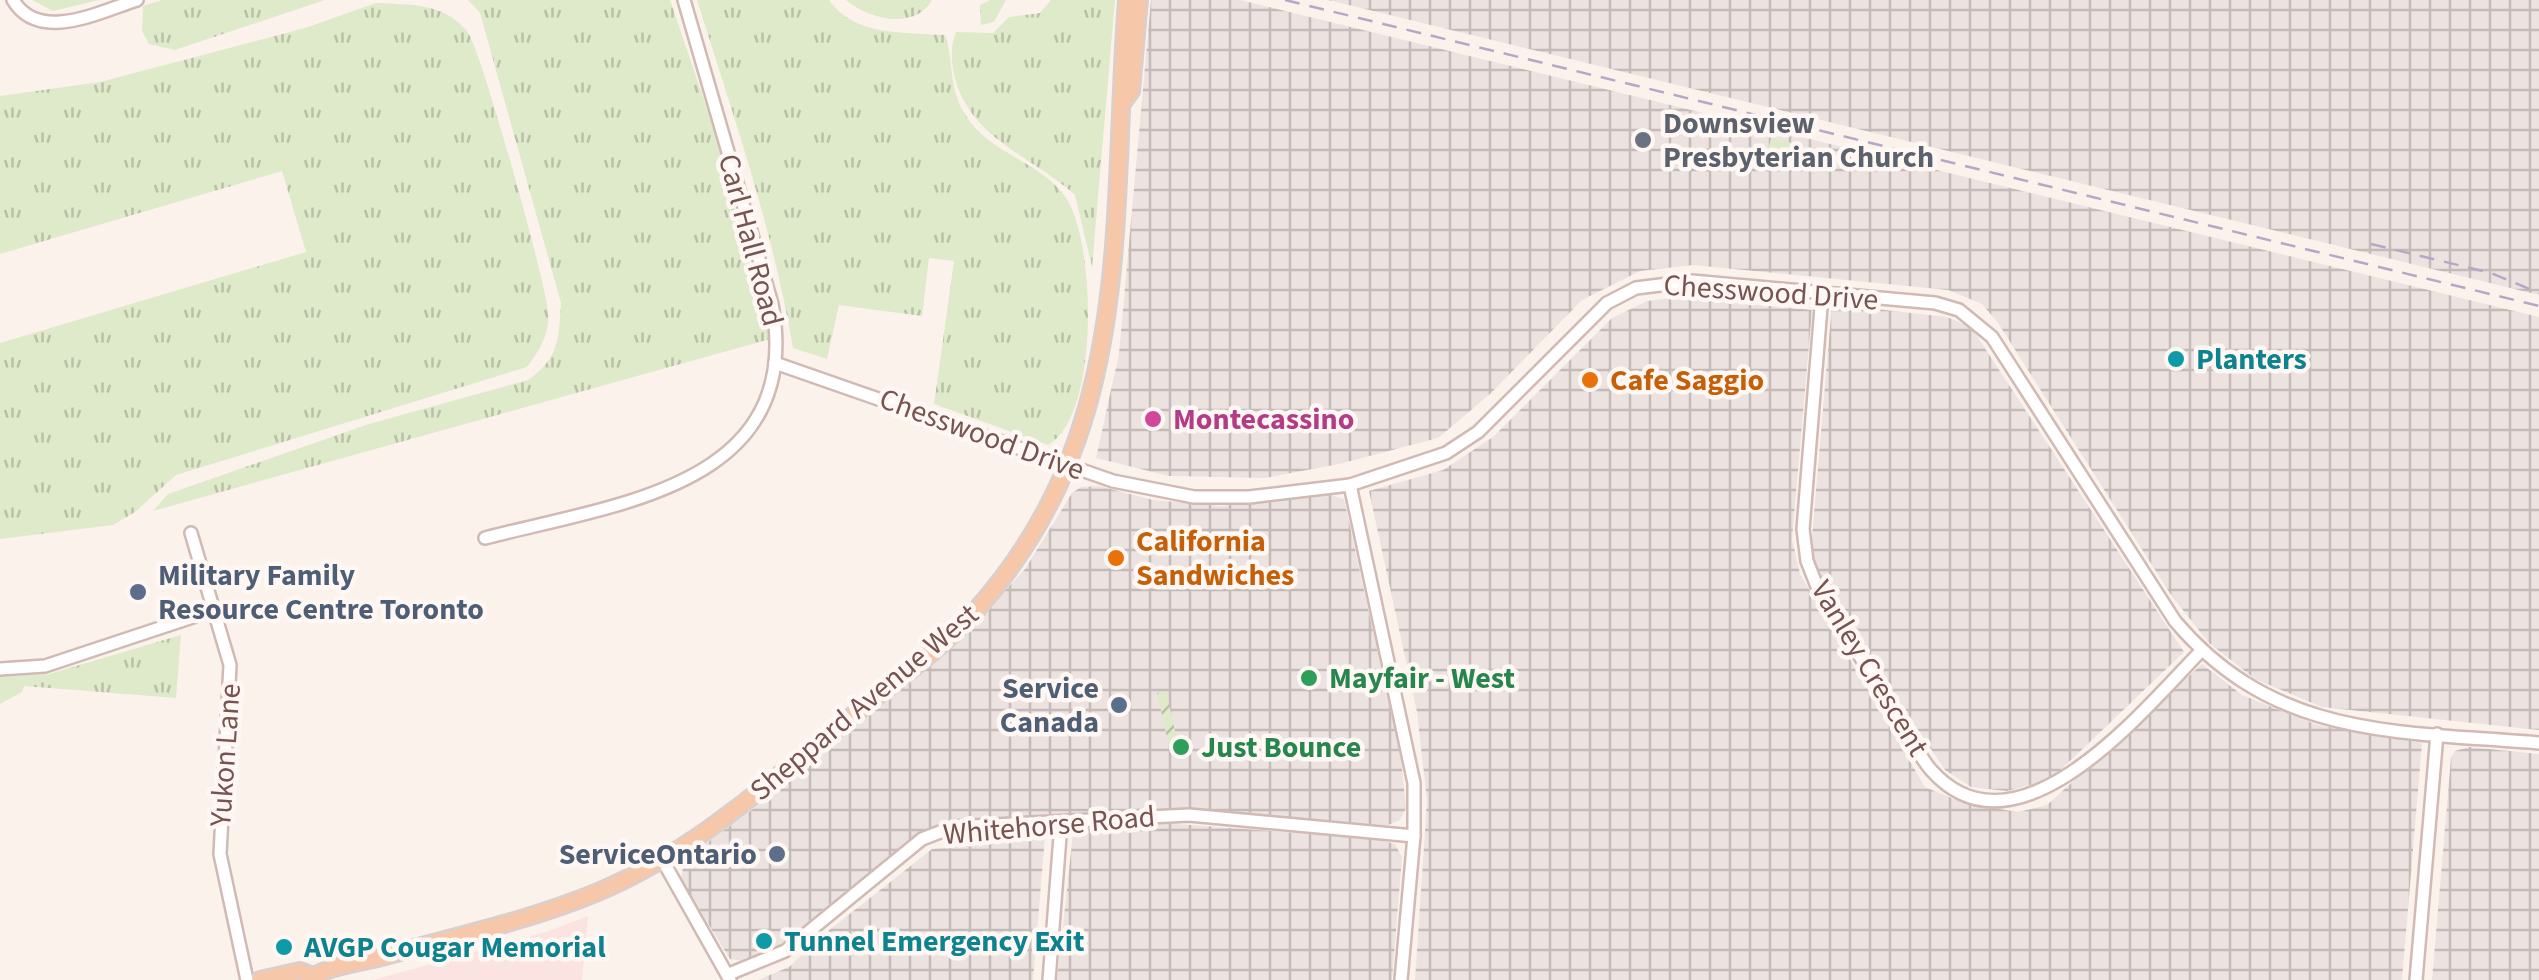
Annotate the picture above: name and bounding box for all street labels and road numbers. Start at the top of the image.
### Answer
street label: Carl Hall Road [707,149,794,331]
street label: Chesswood Drive [1662,264,1880,321]
street label: Chesswood Drive [873,377,1090,491]
street label: Vanley Crescent [1800,572,1939,764]
street label: Sheppard Avenue West [741,594,988,811]
street label: Yukon Lane [199,682,252,829]
street label: Whitehorse Road [941,795,1157,856]

